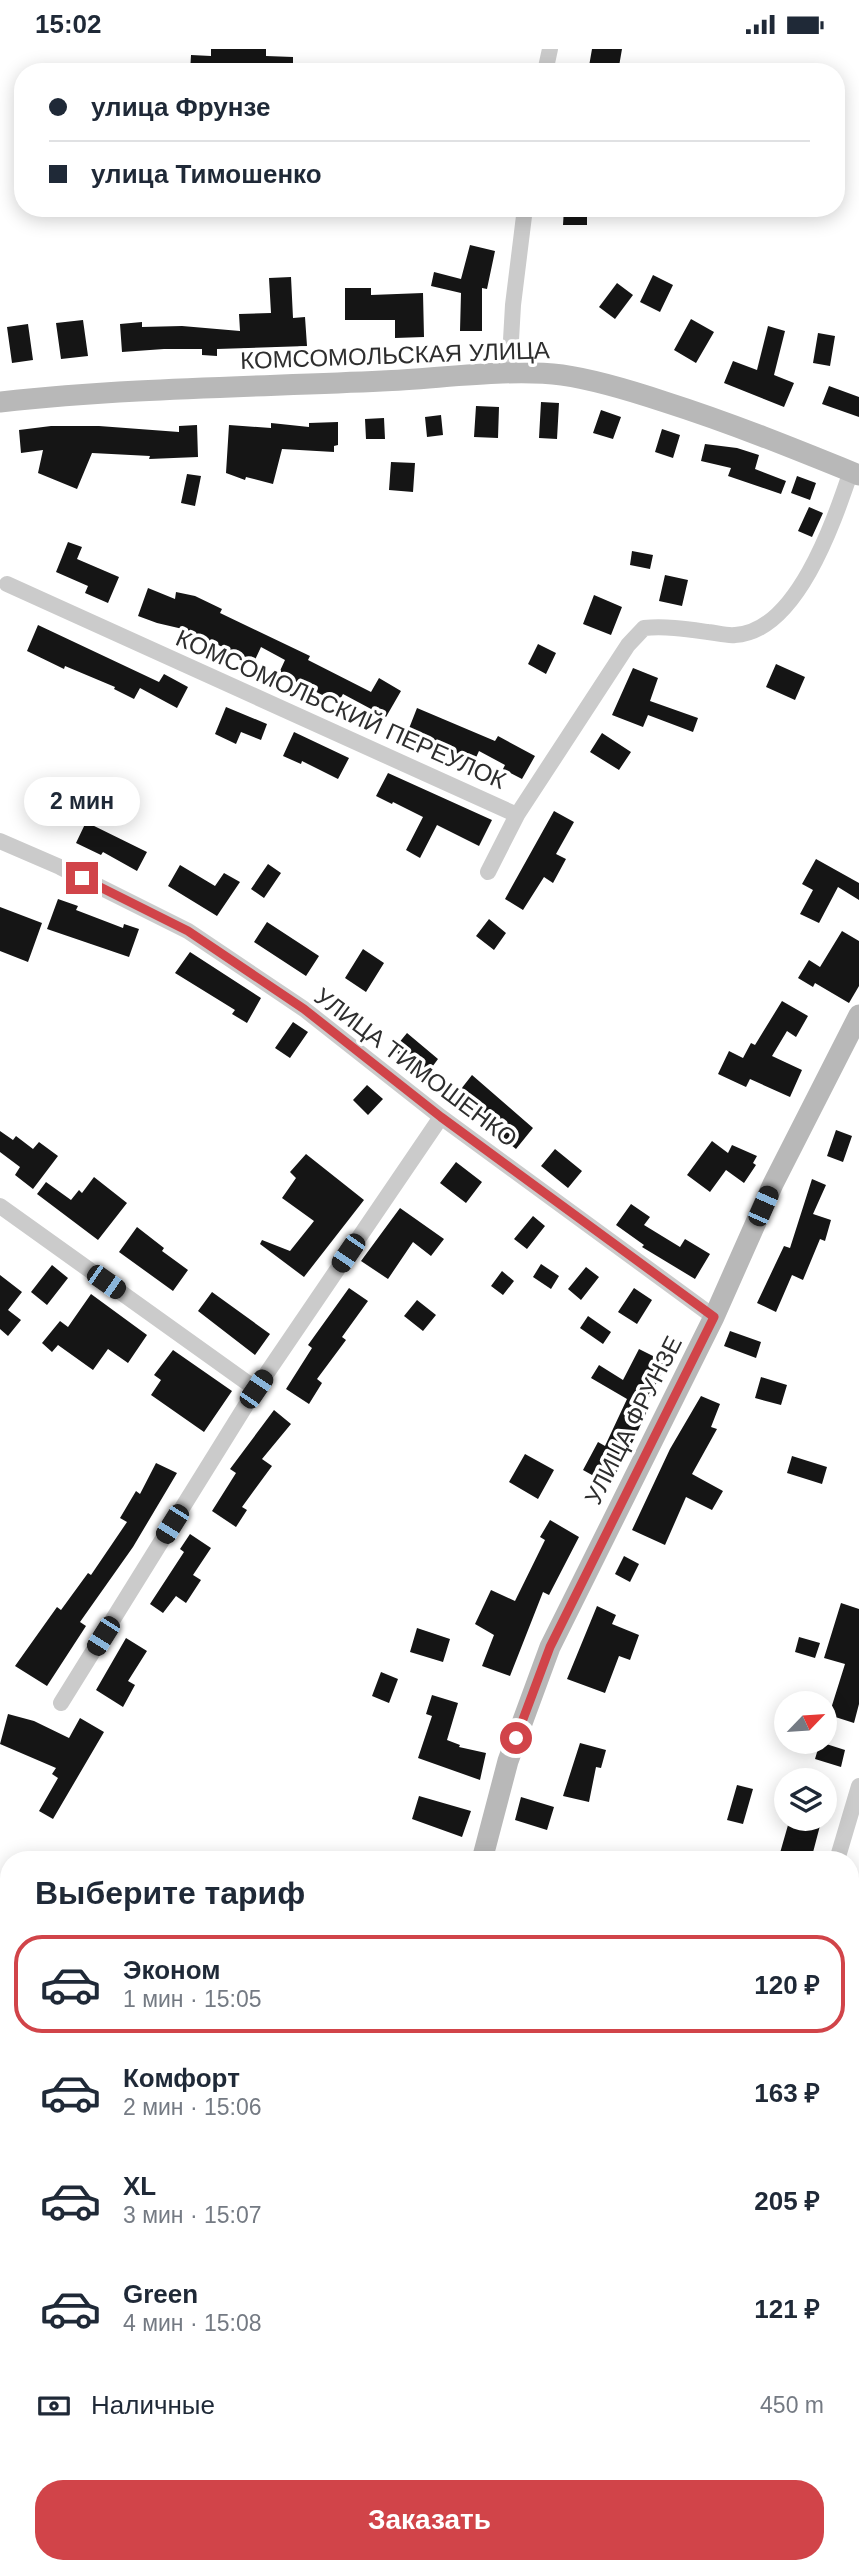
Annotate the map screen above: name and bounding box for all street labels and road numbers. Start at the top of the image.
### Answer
street label: КОМСОМОЛЬСКАЯ УЛИЦА [240,336,550,374]
street label: КОМСОМОЛЬСКИЙ ПЕРЕУЛОК [172,624,510,794]
street label: УЛИЦА ТИМОШЕНКО [310,982,522,1152]
street label: УЛИЦА ФРУНЗЕ [579,1332,687,1508]

